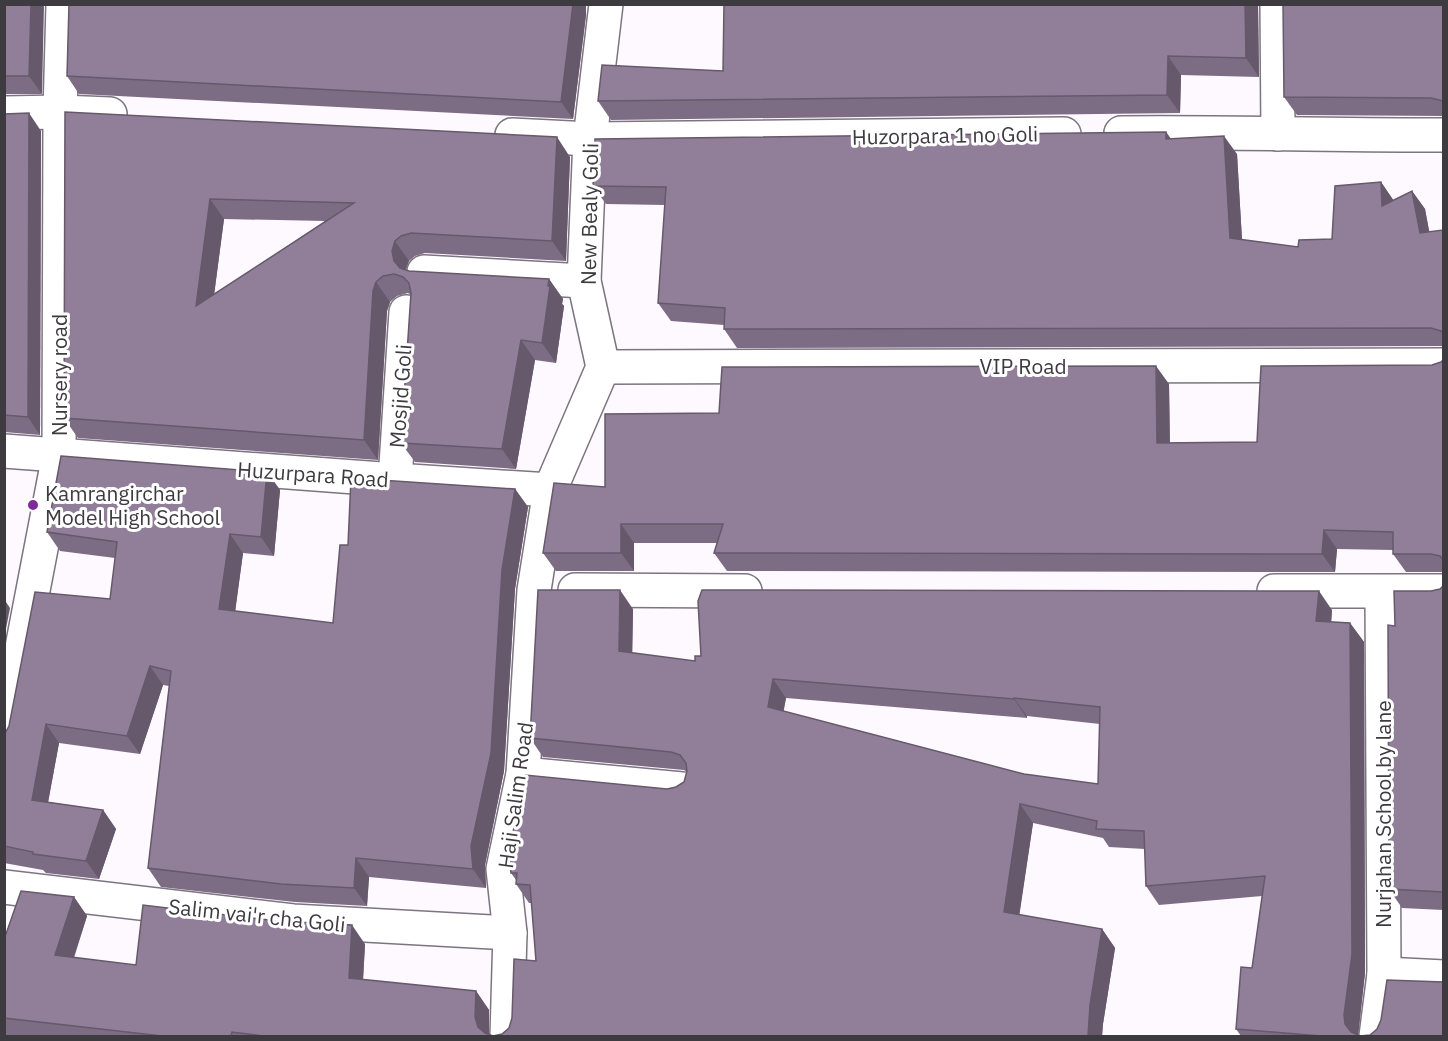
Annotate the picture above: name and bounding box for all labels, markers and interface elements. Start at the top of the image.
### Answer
street label: Huzorpara 1 no Goli [852,119,1038,151]
street label: New Bealy Goli [574,143,604,285]
street label: Nursery road [45,314,73,436]
street label: Mosjid Goli [382,343,418,449]
street label: VIP Road [979,352,1067,380]
street label: Huzurpara Road [236,455,390,493]
place label: Kamrangirchar Model High School [45,479,220,531]
marker: Kamrangirchar Model High School [26,498,40,512]
street label: Nurjahan School by lane [1369,700,1397,928]
street label: Haji Salim Road [491,720,539,870]
street label: Salim vai'r cha Goli [167,892,347,938]

